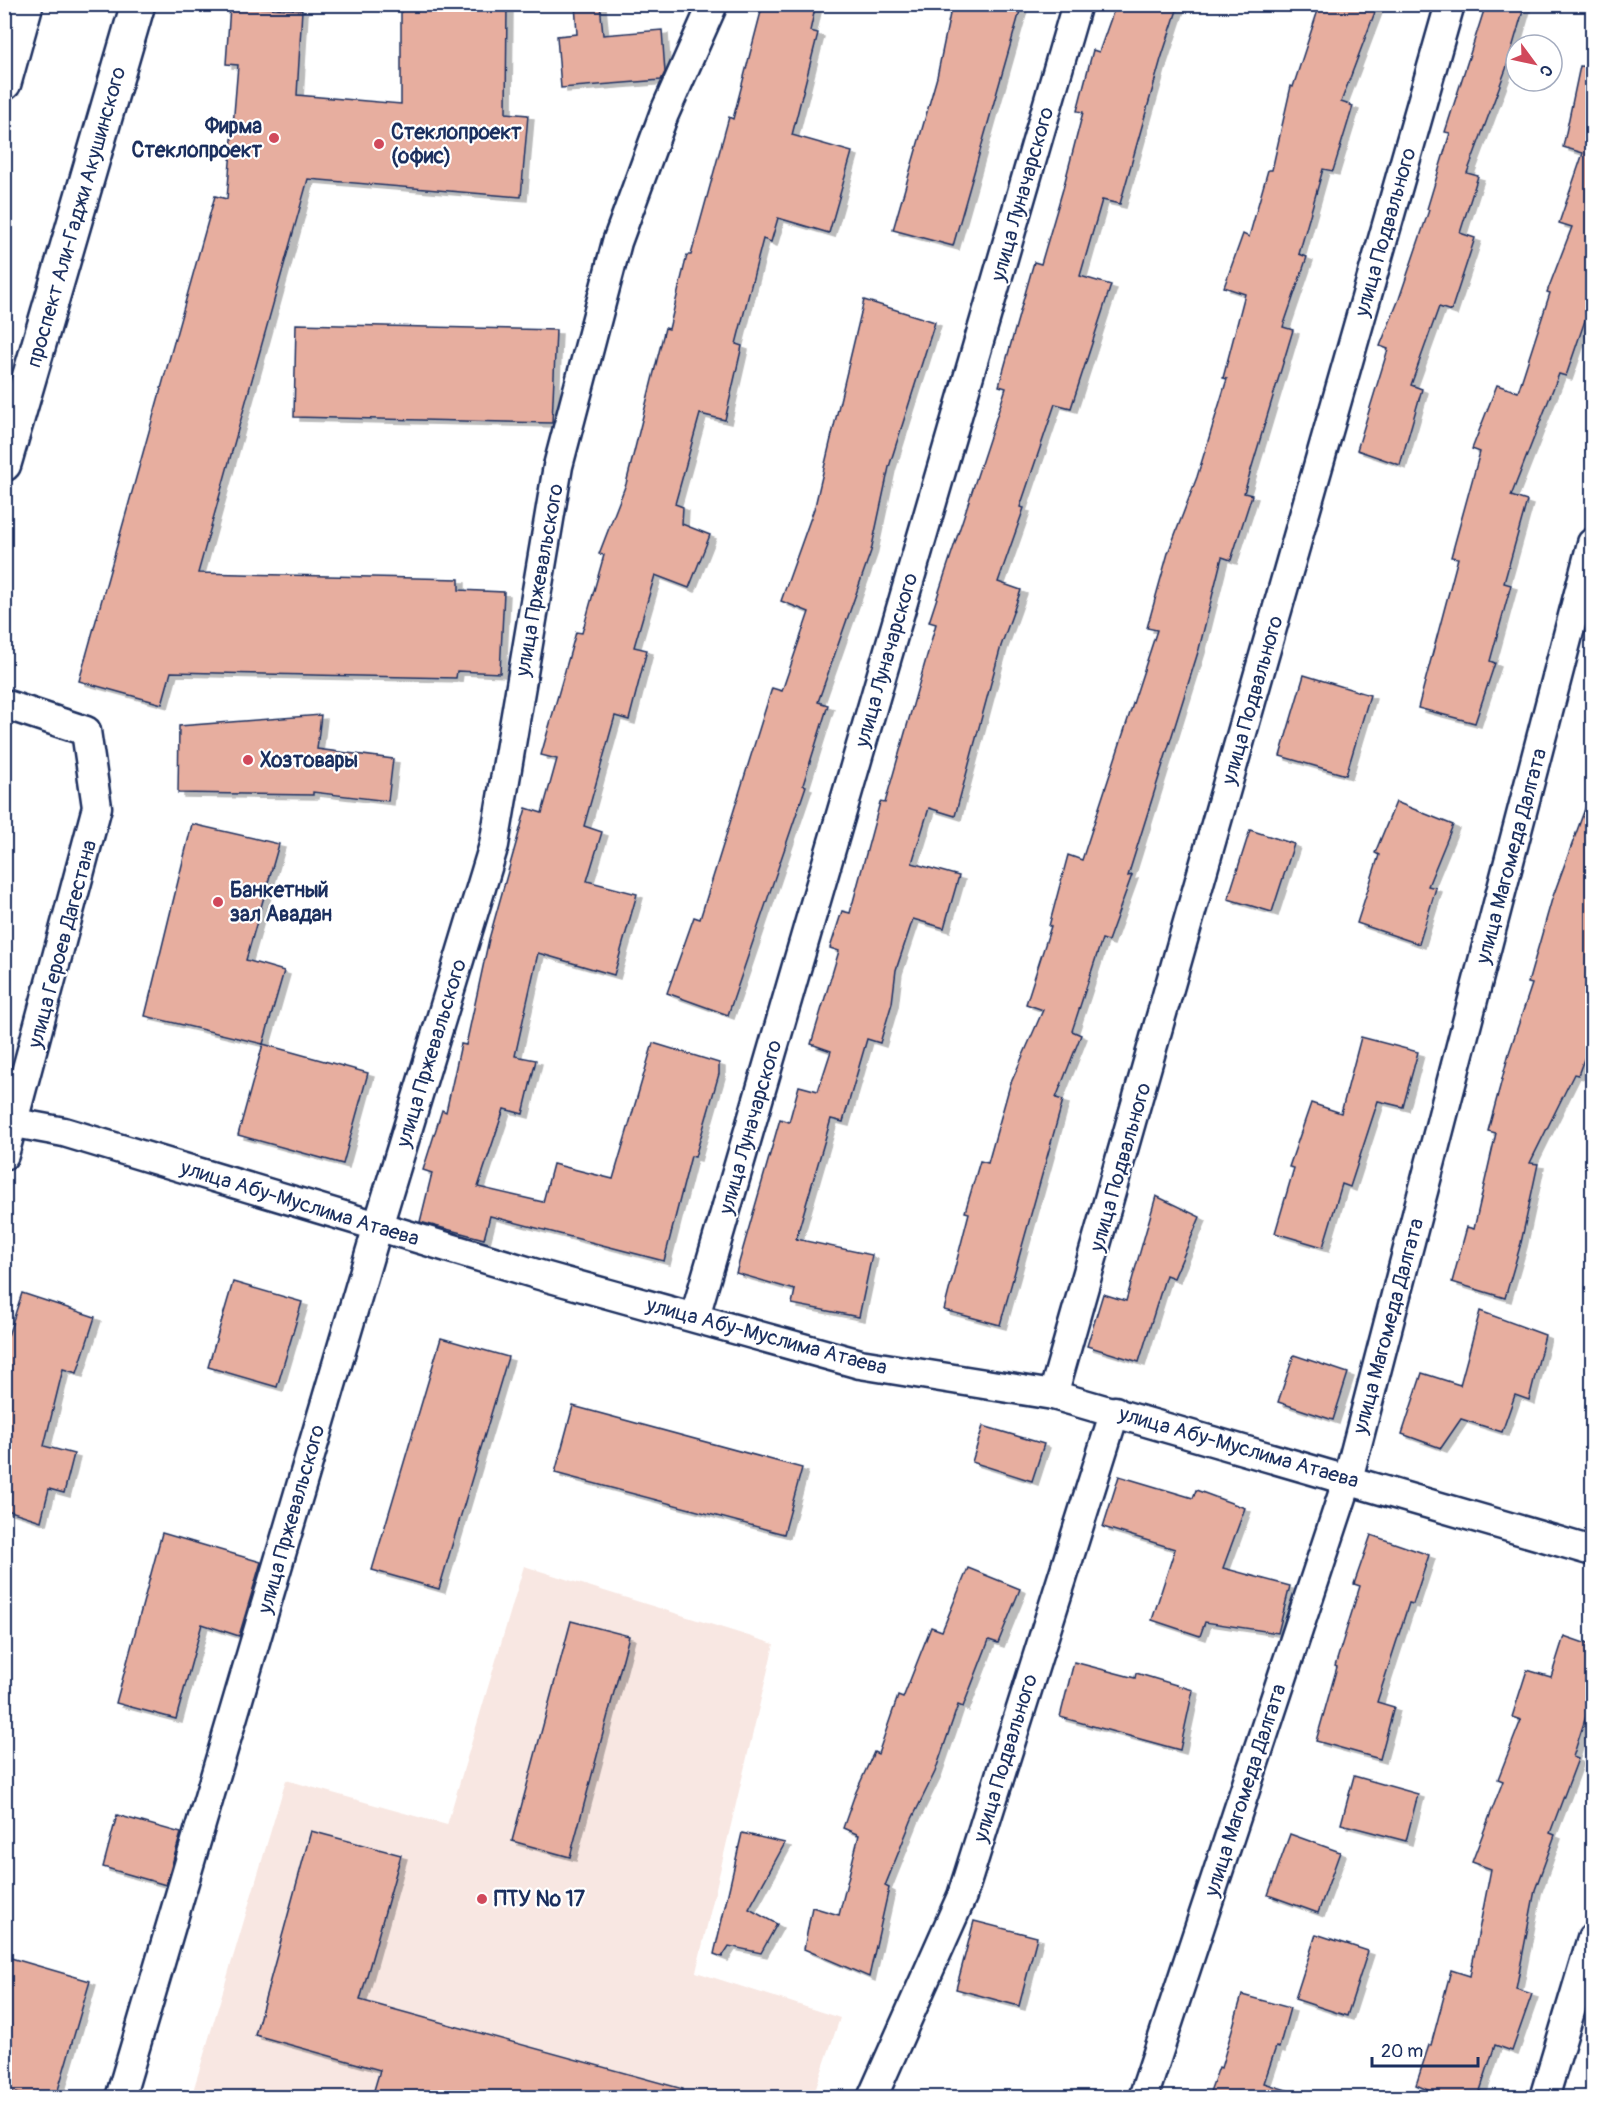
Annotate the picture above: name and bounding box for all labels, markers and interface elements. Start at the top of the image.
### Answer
north arrow [1504,33,1564,93]
text: С [1535,61,1557,80]
street label: проспект Али-Гаджи Акушинского [21,64,132,371]
street label: улица Луначарского [984,104,1060,285]
place label: Фирма Стеклопроект [131,113,262,164]
place label: Стеклопроект (офис) [391,119,522,170]
marker: Фирма Стеклопроект [267,131,281,145]
marker: Стеклопроект (офис) [372,137,386,151]
street label: улица Подвального [1348,145,1422,321]
street label: улица Пржевальского [509,482,570,680]
street label: улица Луначарского [848,570,924,751]
street label: улица Подвального [1215,613,1289,789]
street label: улица Магомеда Далгата [1469,745,1553,968]
place label: Хозтовары [260,747,358,774]
marker: Хозтовары [241,753,255,767]
street label: улица Героев Дагестана [21,837,103,1052]
place label: Банкетный зал Авадан [230,877,332,928]
marker: Банкетный зал Авадан [211,895,225,909]
street label: улица Пржевальского [390,956,473,1151]
street label: улица Луначарского [712,1037,788,1218]
street label: улица Подвального [1083,1080,1157,1256]
street label: улица Абу-Муслима Атаева [176,1154,422,1253]
street label: улица Магомеда Далгата [1346,1215,1430,1438]
street label: улица Абу-Муслима Атаева [643,1291,890,1382]
street label: улица Абу-Муслима Атаева [1115,1400,1362,1495]
street label: улица Пржевальского [251,1422,331,1618]
street label: улица Подвального [967,1671,1044,1846]
street label: улица Магомеда Далгата [1198,1680,1293,1901]
place label: ПТУ № 17 [494,1886,586,1913]
marker: ПТУ № 17 [475,1892,489,1906]
scale bar [1372,2030,1478,2068]
text: 20 m [1381,2040,1423,2063]

